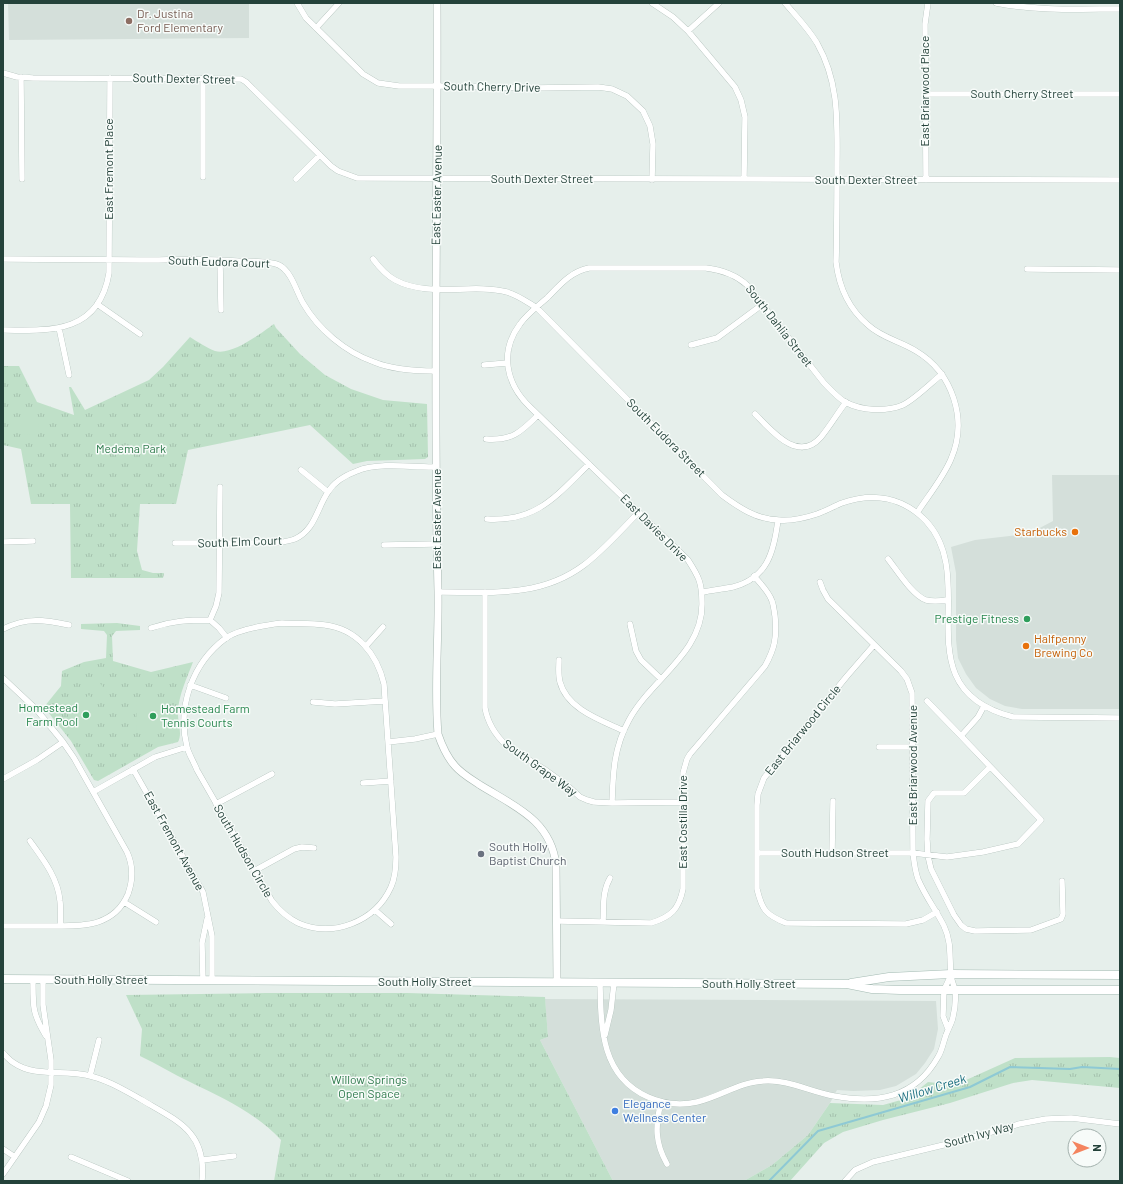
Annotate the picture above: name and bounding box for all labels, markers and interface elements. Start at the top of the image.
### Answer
place label: Dr. Justina Ford Elementary [137,6,223,34]
marker: Dr. Justina Ford Elementary [124,16,134,26]
street label: East Briarwood Place [917,36,931,146]
street label: South Dexter Street [133,70,235,86]
street label: South Cherry Drive [443,78,541,94]
street label: South Cherry Street [970,86,1074,100]
street label: East Fremont Place [101,118,115,220]
street label: East Easter Avenue [428,145,444,245]
street label: South Dexter Street [491,171,593,185]
street label: South Dexter Street [815,172,917,186]
street label: South Eudora Court [168,252,270,270]
street label: South Dahlia Street [743,282,816,369]
street label: South Eudora Street [624,395,709,480]
park label: Medema Park [96,441,166,455]
street label: East Easter Avenue [429,469,443,569]
street label: East Davies Drive [618,491,691,564]
place label: Starbucks [1014,524,1067,538]
marker: Starbucks [1070,527,1080,537]
street label: South Elm Court [197,533,283,549]
place label: Prestige Fitness [935,611,1019,625]
marker: Prestige Fitness [1022,614,1032,624]
place label: Halfpenny Brewing Co [1034,631,1093,659]
marker: Halfpenny Brewing Co [1021,641,1031,651]
street label: East Briarwood Circle [761,681,843,777]
place label: Homestead Farm Pool [19,700,78,728]
place label: Homestead Farm Tennis Courts [161,701,250,729]
street label: East Briarwood Avenue [905,705,919,825]
marker: Homestead Farm Pool [81,710,91,720]
marker: Homestead Farm Tennis Courts [148,711,158,721]
street label: South Grape Way [501,736,581,799]
street label: East Costilla Drive [675,775,689,869]
street label: East Fremont Avenue [142,789,208,892]
street label: South Hudson Circle [211,801,276,900]
place label: South Holly Baptist Church [489,839,566,867]
street label: South Hudson Street [781,845,889,859]
marker: South Holly Baptist Church [476,849,486,859]
street label: South Holly Street [54,972,148,986]
street label: South Holly Street [378,974,472,988]
street label: South Holly Street [702,976,796,990]
water label: Willow Creek [896,1070,969,1106]
park label: Willow Springs Open Space [331,1072,407,1100]
place label: Elegance Wellness Center [623,1096,707,1124]
marker: Elegance Wellness Center [610,1106,620,1116]
street label: South Ivy Way [942,1118,1016,1150]
north arrow [1067,1128,1107,1168]
text: N [1091,1144,1104,1152]

